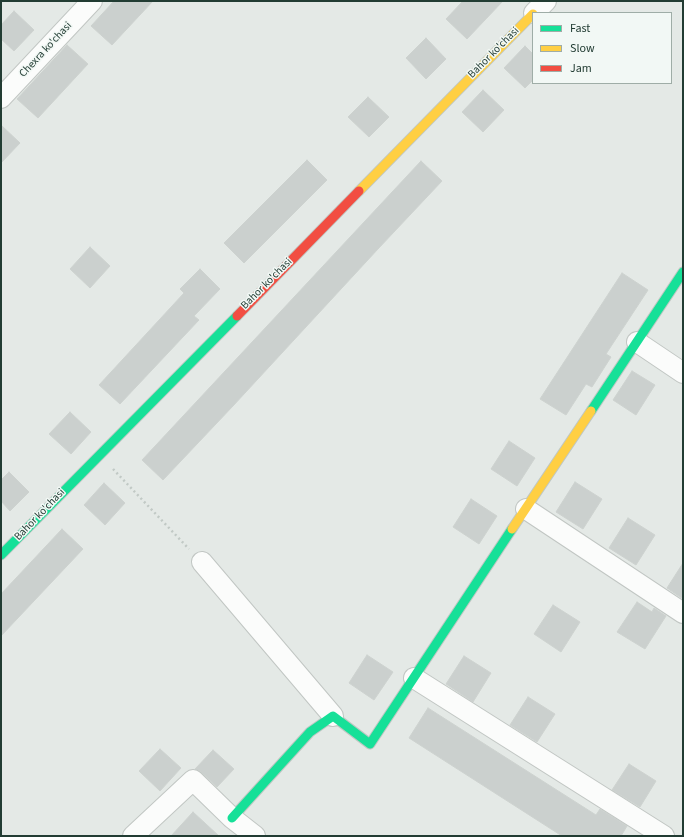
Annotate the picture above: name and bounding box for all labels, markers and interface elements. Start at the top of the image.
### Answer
legend [532,12,672,84]
street label: Chexra ko'chasi [17,20,75,80]
text: Fast [570,20,590,37]
street label: Bahor ko'chasi [466,25,522,81]
text: Slow [570,40,595,57]
text: Jam [570,60,592,77]
street label: Bahor ko'chasi [239,256,295,312]
street label: Bahor ko'chasi [12,486,68,544]

